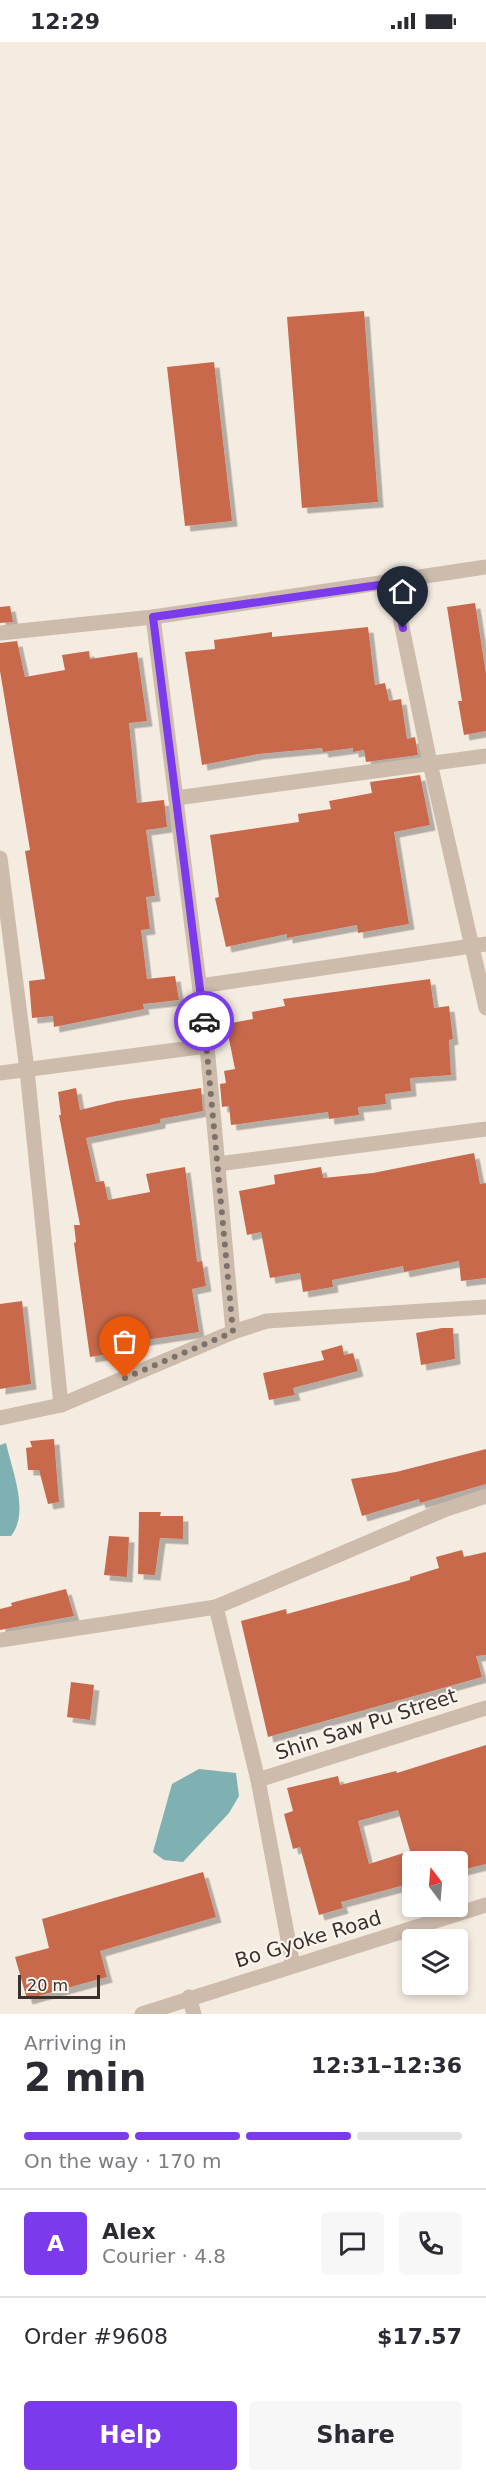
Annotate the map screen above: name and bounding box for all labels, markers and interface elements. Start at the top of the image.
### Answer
text: 12:29 [30,9,100,34]
pin [377,566,428,628]
icon: home [386,575,419,608]
courier [174,991,234,1051]
icon: car [188,1005,221,1038]
pin [99,1316,150,1378]
icon: bag [108,1325,141,1358]
street label: Shin Saw Pu Street [272,1683,460,1765]
north arrow [402,1851,468,1917]
map controls [402,1851,468,1995]
street label: Bo Gyoke Road [232,1905,384,1973]
button: layers [402,1929,468,1995]
scale bar [18,1972,100,2000]
text: 20 m [27,1976,68,1995]
text: Arriving in [24,2031,127,2055]
text: 12:31–12:36 [311,2053,462,2078]
text: 2 min [24,2055,146,2100]
text: On the way · 170 m [24,2149,222,2173]
button: chat [321,2212,384,2275]
button: phone [399,2212,462,2275]
text: Alex [102,2219,156,2244]
text: A [47,2231,64,2256]
text: Courier · 4.8 [102,2244,226,2268]
text: Order #9608 [24,2324,168,2349]
text: $17.57 [377,2324,462,2349]
button: Help [24,2401,237,2470]
button: Share [249,2401,462,2470]

